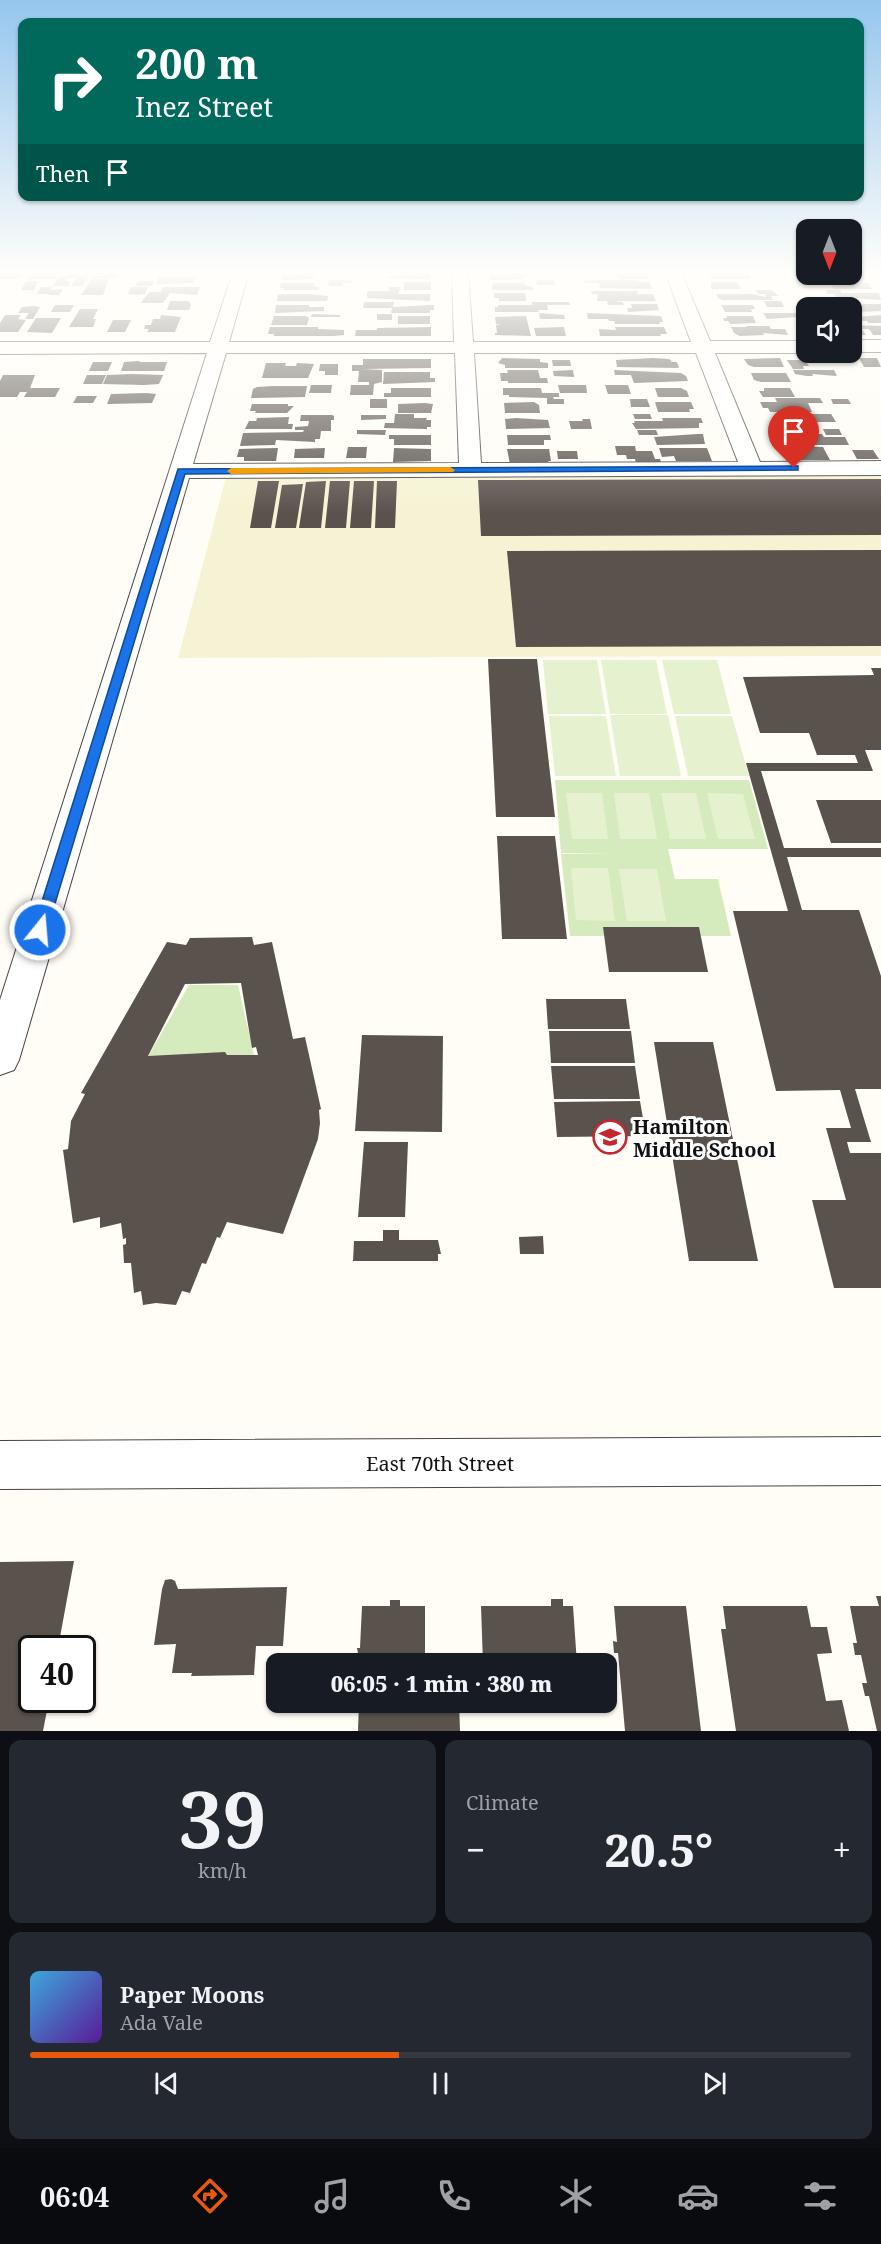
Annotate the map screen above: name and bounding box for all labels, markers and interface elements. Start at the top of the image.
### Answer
text: 200 m [135,34,259,91]
icon: right [36,42,114,120]
text: Inez Street [135,88,273,125]
icon: arrive [101,156,134,189]
text: Then [36,158,89,188]
north arrow [796,219,862,285]
map controls [796,219,862,363]
button: sound [796,297,862,363]
pin [768,406,819,468]
icon: arrive [777,415,810,448]
position arrow [8,898,72,962]
place label: Hamilton Middle School [633,1113,776,1163]
school or university icon: Hamilton Middle School [592,1119,628,1155]
street label: East 70th Street [366,1450,514,1477]
speed limit sign: 40 [18,1635,96,1713]
text: 06:05 · 1 min · 380 m [331,1668,552,1698]
text: 39 [178,1765,267,1871]
text: Climate [466,1789,539,1816]
text: 20.5° [605,1819,713,1880]
text: − [466,1827,485,1872]
text: + [833,1827,851,1872]
text: km/h [198,1857,247,1884]
text: Paper Moons [120,1979,264,2009]
text: Ada Vale [120,2009,203,2036]
icon: previous [150,2067,183,2100]
icon: pause [424,2067,457,2100]
icon: next [698,2067,731,2100]
icon: directions [189,2175,231,2217]
icon: music [311,2175,353,2217]
icon: phone [433,2175,475,2217]
icon: climate [555,2175,597,2217]
icon: car [677,2175,719,2217]
icon: filters [799,2175,841,2217]
text: 06:04 [40,2178,109,2215]

